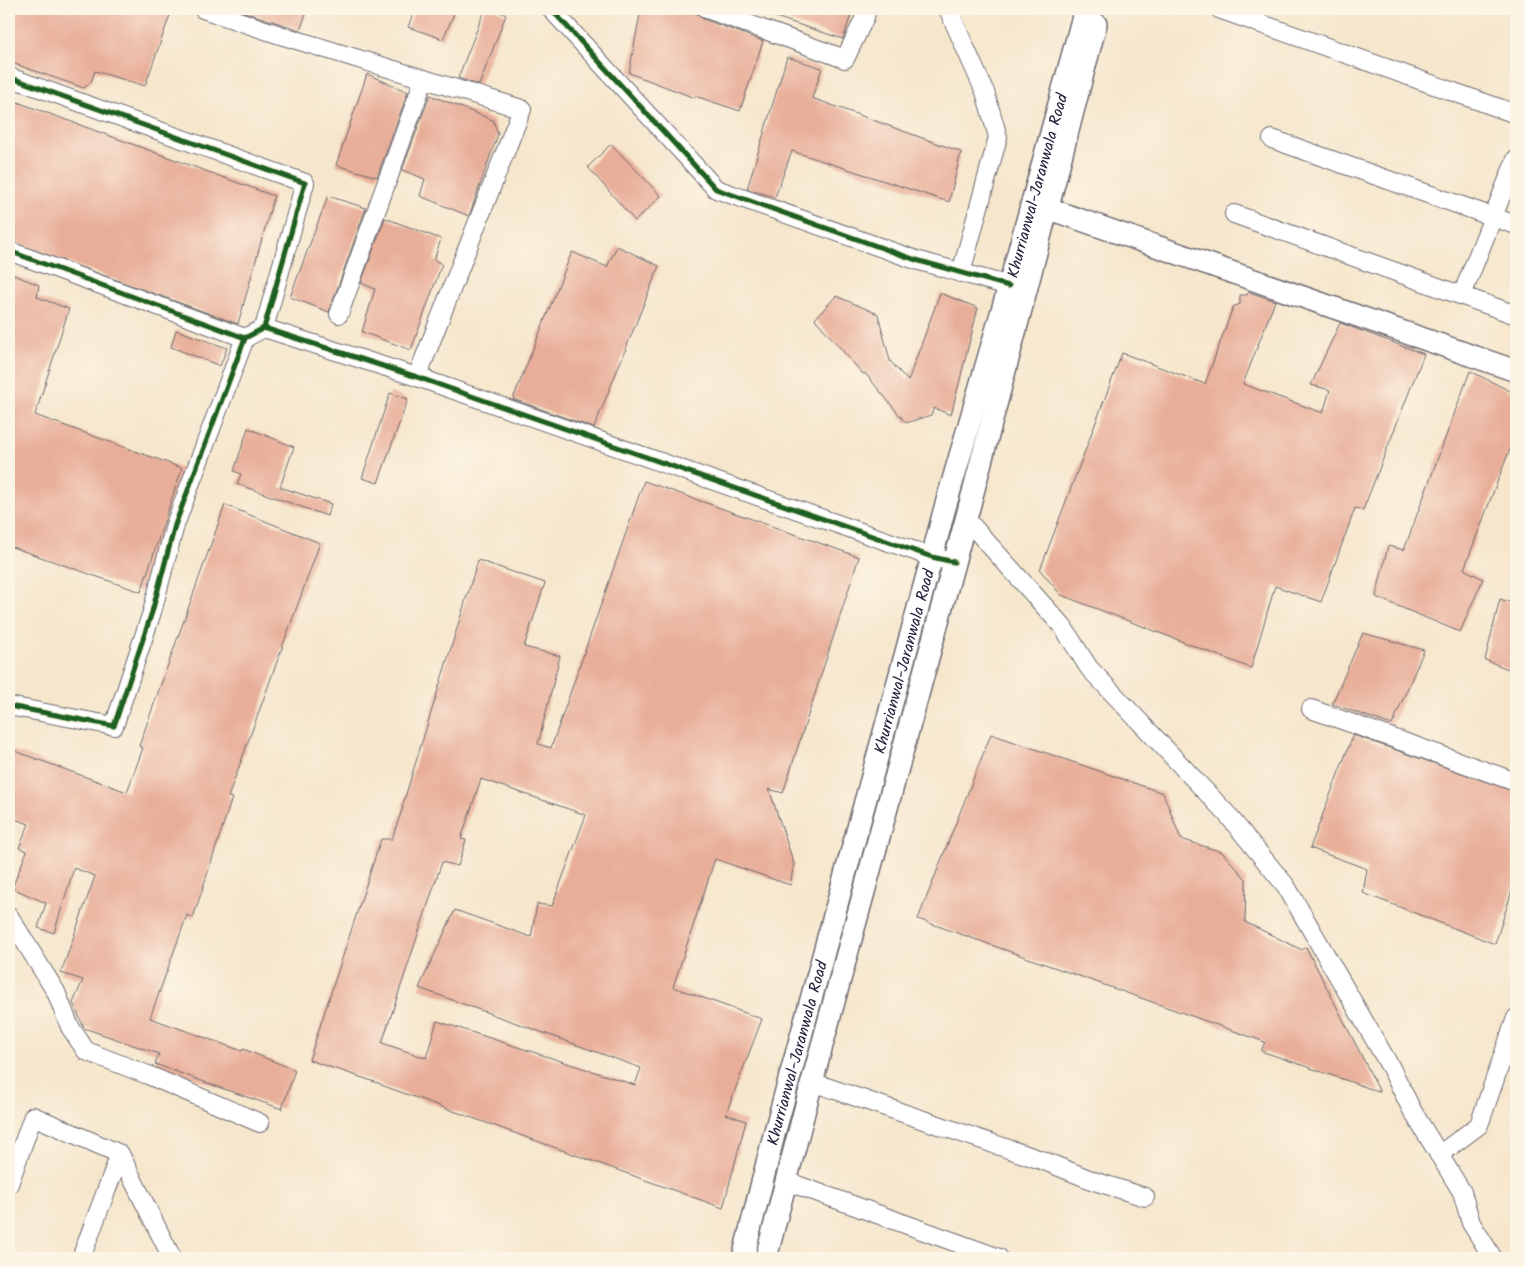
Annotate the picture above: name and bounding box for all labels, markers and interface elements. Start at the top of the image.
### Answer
street label: Khurrianwal-Jaranwala Road [1001,90,1076,281]
street label: Khurrianwal-Jaranwala Road [868,566,942,757]
street label: Khurrianwal-Jaranwala Road [761,957,835,1148]

